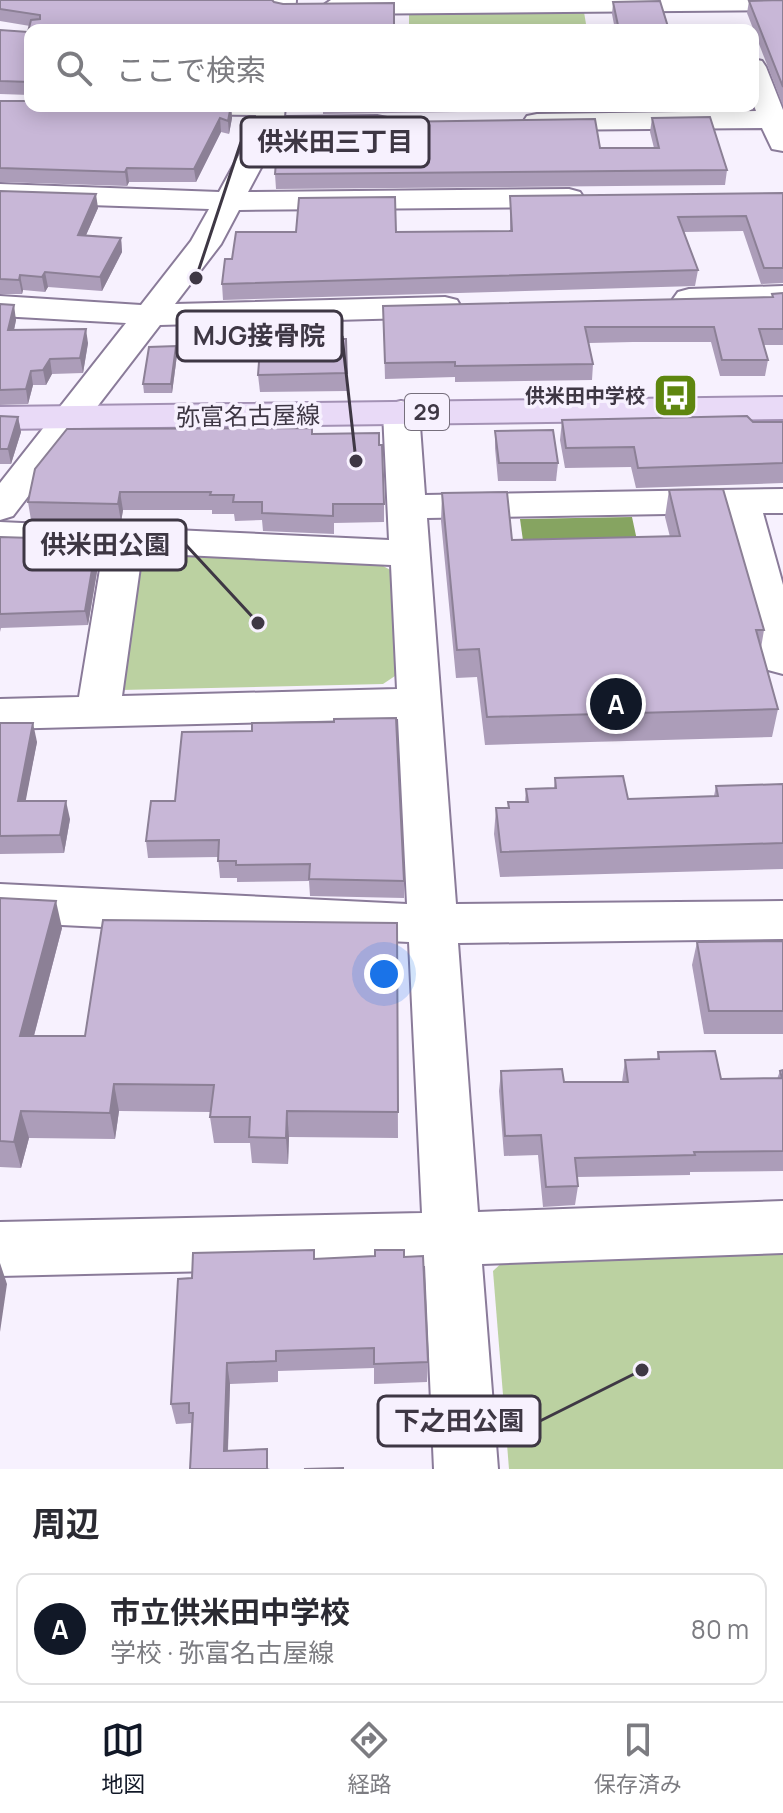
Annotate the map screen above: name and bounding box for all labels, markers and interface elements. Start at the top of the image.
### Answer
search box [24,24,759,112]
icon: search [52,46,96,90]
text: ここで検索 [116,49,266,90]
callout: 供米田三丁目 [241,117,429,167]
text: 供米田三丁目 [257,123,413,159]
callout: MJG接骨院 [177,311,342,361]
text: MJG接骨院 [193,317,325,353]
bus stop icon: 供米田中学校 [652,371,700,419]
place label: 供米田中学校 [525,382,645,409]
road number: 29 [405,394,449,430]
street label: 弥富名古屋線 [176,397,320,433]
callout: 供米田公園 [24,520,186,570]
text: 供米田公園 [40,526,170,562]
pin: A [590,674,642,734]
your location [364,954,404,994]
callout: 下之田公園 [378,1396,540,1446]
text: 下之田公園 [394,1402,524,1438]
text: 周辺 [32,1500,100,1546]
text: 市立供米田中学校 [110,1591,350,1632]
text: A [51,1611,69,1647]
text: 80 m [691,1611,749,1647]
text: 学校 · 弥富名古屋線 [110,1634,334,1670]
tab: 地図 [101,1718,145,1799]
tab: 経路 [347,1718,392,1799]
tab: 保存済み [594,1718,682,1799]

